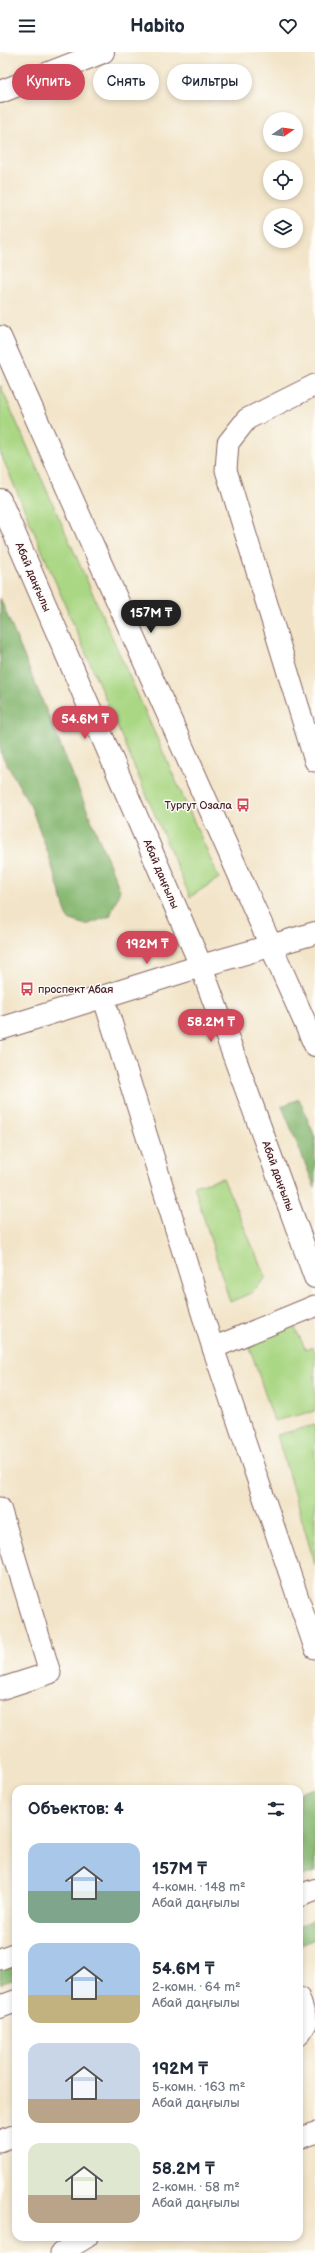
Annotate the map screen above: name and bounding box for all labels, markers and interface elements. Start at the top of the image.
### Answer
icon: menu [16,15,38,37]
icon: heart [277,15,299,37]
text: Habito [130,16,185,37]
chip: Купить [12,64,85,100]
chip: Снять [93,64,159,100]
chip: Фильтры [167,64,252,100]
north arrow [263,112,303,152]
map controls [263,112,303,248]
button: locate [263,160,303,200]
button: layers [263,208,303,248]
street label: Абай даңғылы [12,539,53,614]
pin: 157M ₸ [118,600,184,634]
text: 157M ₸ [130,605,172,621]
pin: 54.6M ₸ [48,706,122,740]
text: 54.6M ₸ [61,711,109,727]
bus stop icon: Тургут Озала [235,797,251,813]
place label: Тургут Озала [164,799,232,812]
street label: Абай даңғылы [140,836,181,911]
pin: 192M ₸ [114,931,180,965]
text: 192M ₸ [126,936,168,952]
bus stop icon: проспект Абая [19,981,35,997]
place label: проспект Абая [38,983,113,996]
pin: 58.2M ₸ [174,1009,248,1043]
text: 58.2M ₸ [187,1014,235,1030]
street label: Абай даңғылы [259,1138,297,1213]
icon: filters [265,1798,287,1820]
text: Объектов: 4 [28,1799,124,1819]
icon: home [60,1859,108,1907]
text: 157M ₸ [152,1859,207,1879]
text: 4-комн. · 148 m² [152,1879,246,1895]
text: Абай даңғылы [152,1895,240,1911]
icon: home [60,1959,108,2007]
text: 54.6M ₸ [152,1959,214,1979]
text: 2-комн. · 64 m² [152,1979,241,1995]
text: Абай даңғылы [152,1995,240,2011]
icon: home [60,2059,108,2107]
text: 192M ₸ [152,2059,208,2079]
text: 5-комн. · 163 m² [152,2079,245,2095]
text: Абай даңғылы [152,2095,240,2111]
icon: home [60,2159,108,2207]
text: 58.2M ₸ [152,2159,214,2179]
text: 2-комн. · 58 m² [152,2179,240,2195]
text: Абай даңғылы [152,2195,240,2211]

